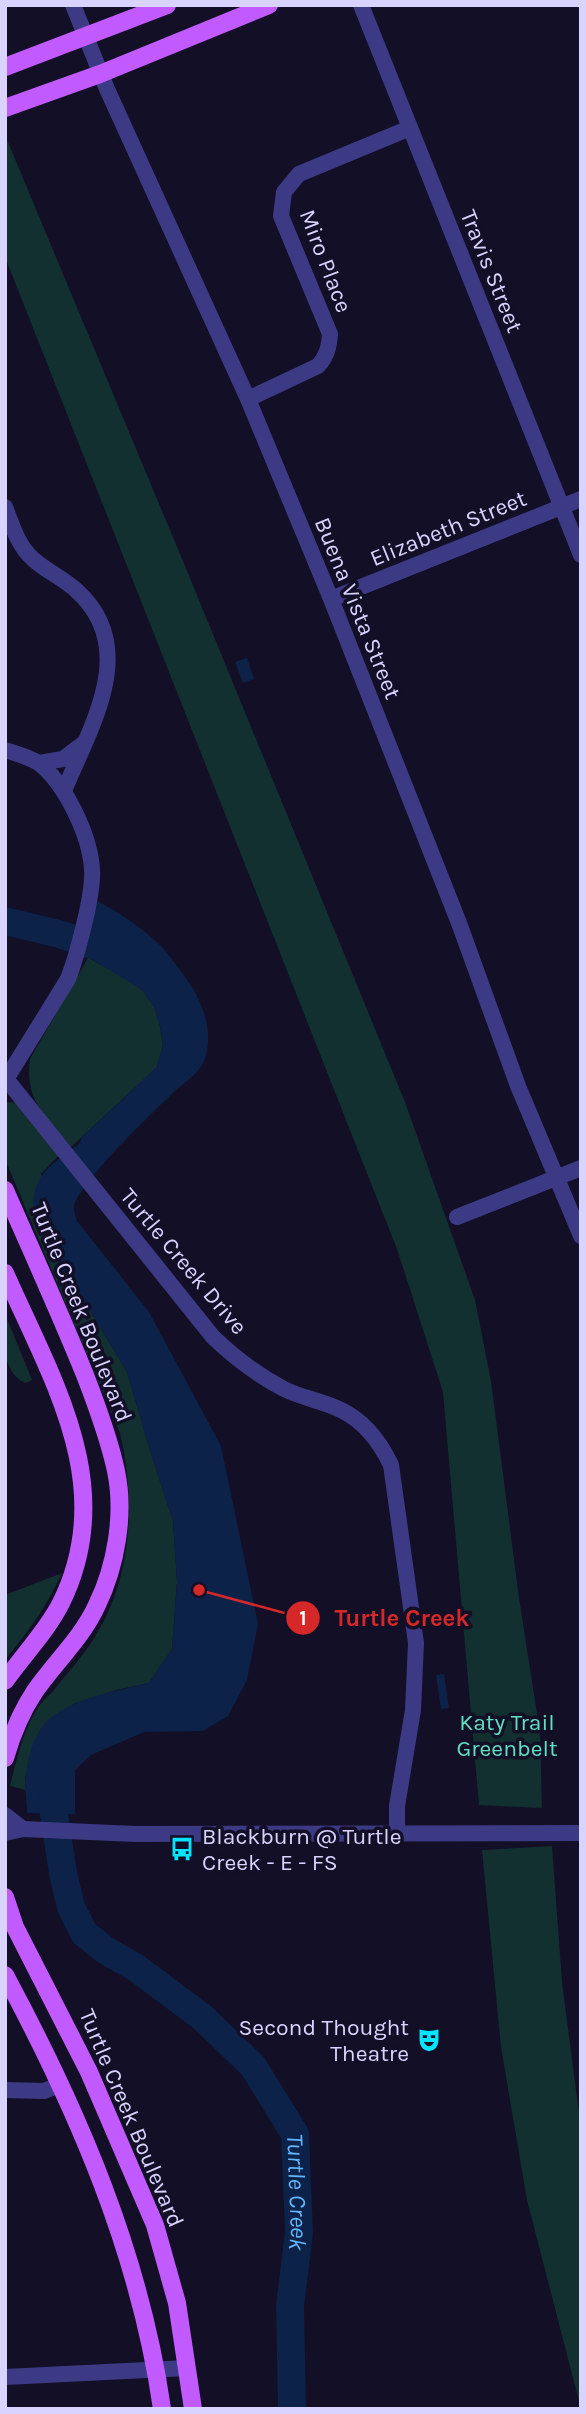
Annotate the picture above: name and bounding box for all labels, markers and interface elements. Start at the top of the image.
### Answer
street label: Miro Place [294,206,358,317]
street label: Travis Street [455,206,529,337]
street label: Elizabeth Street [366,485,531,572]
street label: Buena Vista Street [309,513,406,703]
street label: Turtle Creek Drive [115,1183,253,1340]
street label: Turtle Creek Boulevard [25,1199,138,1426]
callout: Turtle Creek [285,1595,483,1640]
text: Turtle Creek [334,1604,470,1632]
text: 1 [299,1606,307,1630]
park label: Katy Trail Greenbelt [456,1709,558,1762]
place label: Blackburn @ Turtle Creek - E - FS [202,1823,402,1876]
bus stop icon: Blackburn @ Turtle Creek - E - FS [168,1835,196,1863]
street label: Turtle Creek Boulevard [73,2005,190,2231]
place label: Second Thought Theatre [238,2014,409,2067]
theatre icon: Second Thought Theatre [415,2026,443,2054]
water label: Turtle Creek [281,2133,313,2253]

